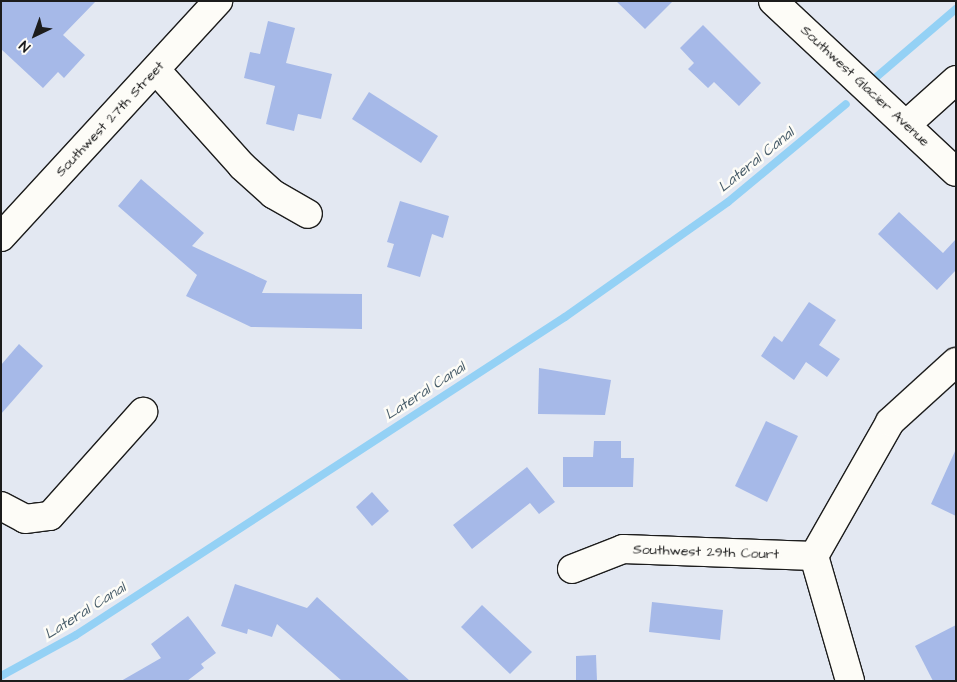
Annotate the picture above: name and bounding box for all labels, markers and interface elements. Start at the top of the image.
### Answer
north arrow [10,10,60,60]
street label: Southwest Glacier Avenue [797,22,933,150]
text: N [15,36,35,57]
street label: Southwest 27th Street [52,58,168,180]
water label: Lateral Canal [715,124,797,196]
water label: Lateral Canal [381,358,469,424]
street label: Southwest 29th Court [633,541,779,563]
water label: Lateral Canal [41,579,129,643]

